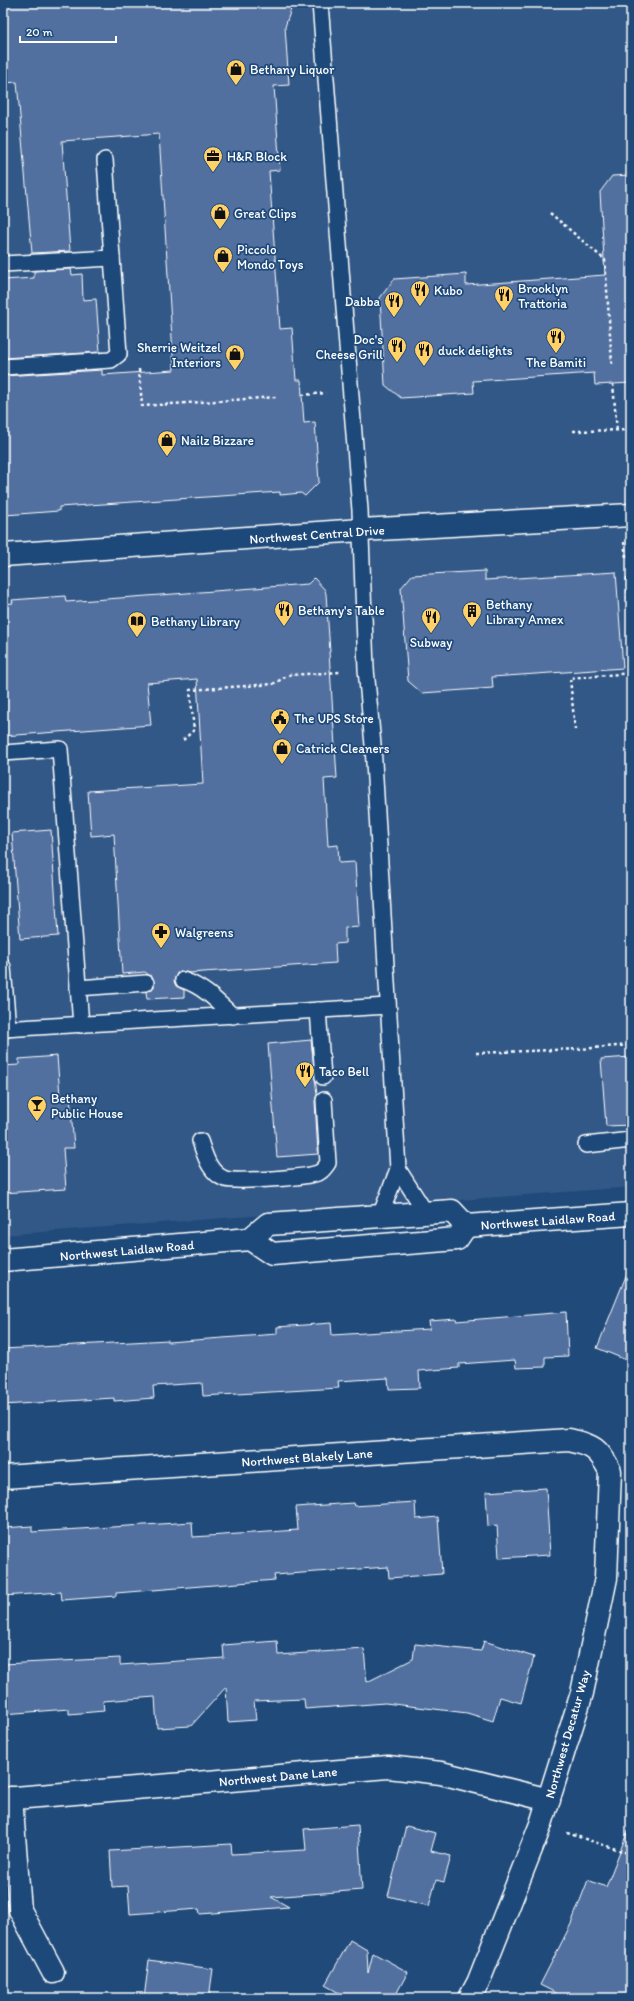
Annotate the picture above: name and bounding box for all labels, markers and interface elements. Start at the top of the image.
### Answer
scale bar [20,18,116,44]
text: 20 m [26,25,53,39]
shop icon: Bethany Liquor [225,58,247,86]
place label: Bethany Liquor [250,62,335,77]
office icon: H&R Block [202,145,224,173]
place label: H&R Block [227,149,287,164]
shop icon: Great Clips [209,202,231,230]
place label: Great Clips [234,206,297,221]
place label: Piccolo Mondo Toys [237,242,304,272]
shop icon: Piccolo Mondo Toys [212,245,234,273]
restaurant icon: Kubo [409,279,431,307]
place label: Brooklyn Trattoria [518,281,568,311]
place label: Kubo [434,283,463,298]
restaurant icon: Brooklyn Trattoria [493,284,515,312]
restaurant icon: Dabba [383,290,405,318]
place label: Dabba [345,294,381,309]
restaurant icon: The Bamiti [545,326,567,354]
place label: Doc's Cheese Grill [315,332,383,362]
restaurant icon: Doc's Cheese Grill [386,335,408,363]
restaurant icon: duck delights [413,339,435,367]
place label: Sherrie Weitzel Interiors [137,340,221,370]
shop icon: Sherrie Weitzel Interiors [224,343,246,371]
place label: duck delights [438,343,513,358]
place label: The Bamiti [526,355,586,370]
shop icon: Nailz Bizzare [156,429,178,457]
place label: Nailz Bizzare [181,433,254,448]
street label: Northwest Central Drive [249,522,385,547]
place label: Bethany Library Annex [486,597,564,627]
restaurant icon: Bethany's Table [273,599,295,627]
building icon: Bethany Library Annex [461,600,483,628]
place label: Bethany's Table [298,603,385,618]
restaurant icon: Subway [420,606,442,634]
library icon: Bethany Library [126,610,148,638]
place label: Bethany Library [151,614,240,629]
place label: Subway [410,635,452,650]
public building icon: The UPS Store [269,707,291,735]
place label: The UPS Store [294,711,374,726]
shop icon: Catrick Cleaners [271,737,293,765]
place label: Catrick Cleaners [296,741,390,756]
pharmacy icon: Walgreens [150,921,172,949]
place label: Walgreens [175,925,234,940]
restaurant icon: Taco Bell [294,1060,316,1088]
place label: Taco Bell [319,1064,370,1079]
place label: Bethany Public House [51,1091,123,1121]
bar icon: Bethany Public House [26,1094,48,1122]
street label: Northwest Laidlaw Road [480,1208,616,1233]
street label: Northwest Laidlaw Road [59,1237,195,1264]
street label: Northwest Blakely Lane [241,1445,373,1470]
street label: Northwest Decatur Way [542,1668,593,1800]
street label: Northwest Dane Lane [218,1764,338,1789]

